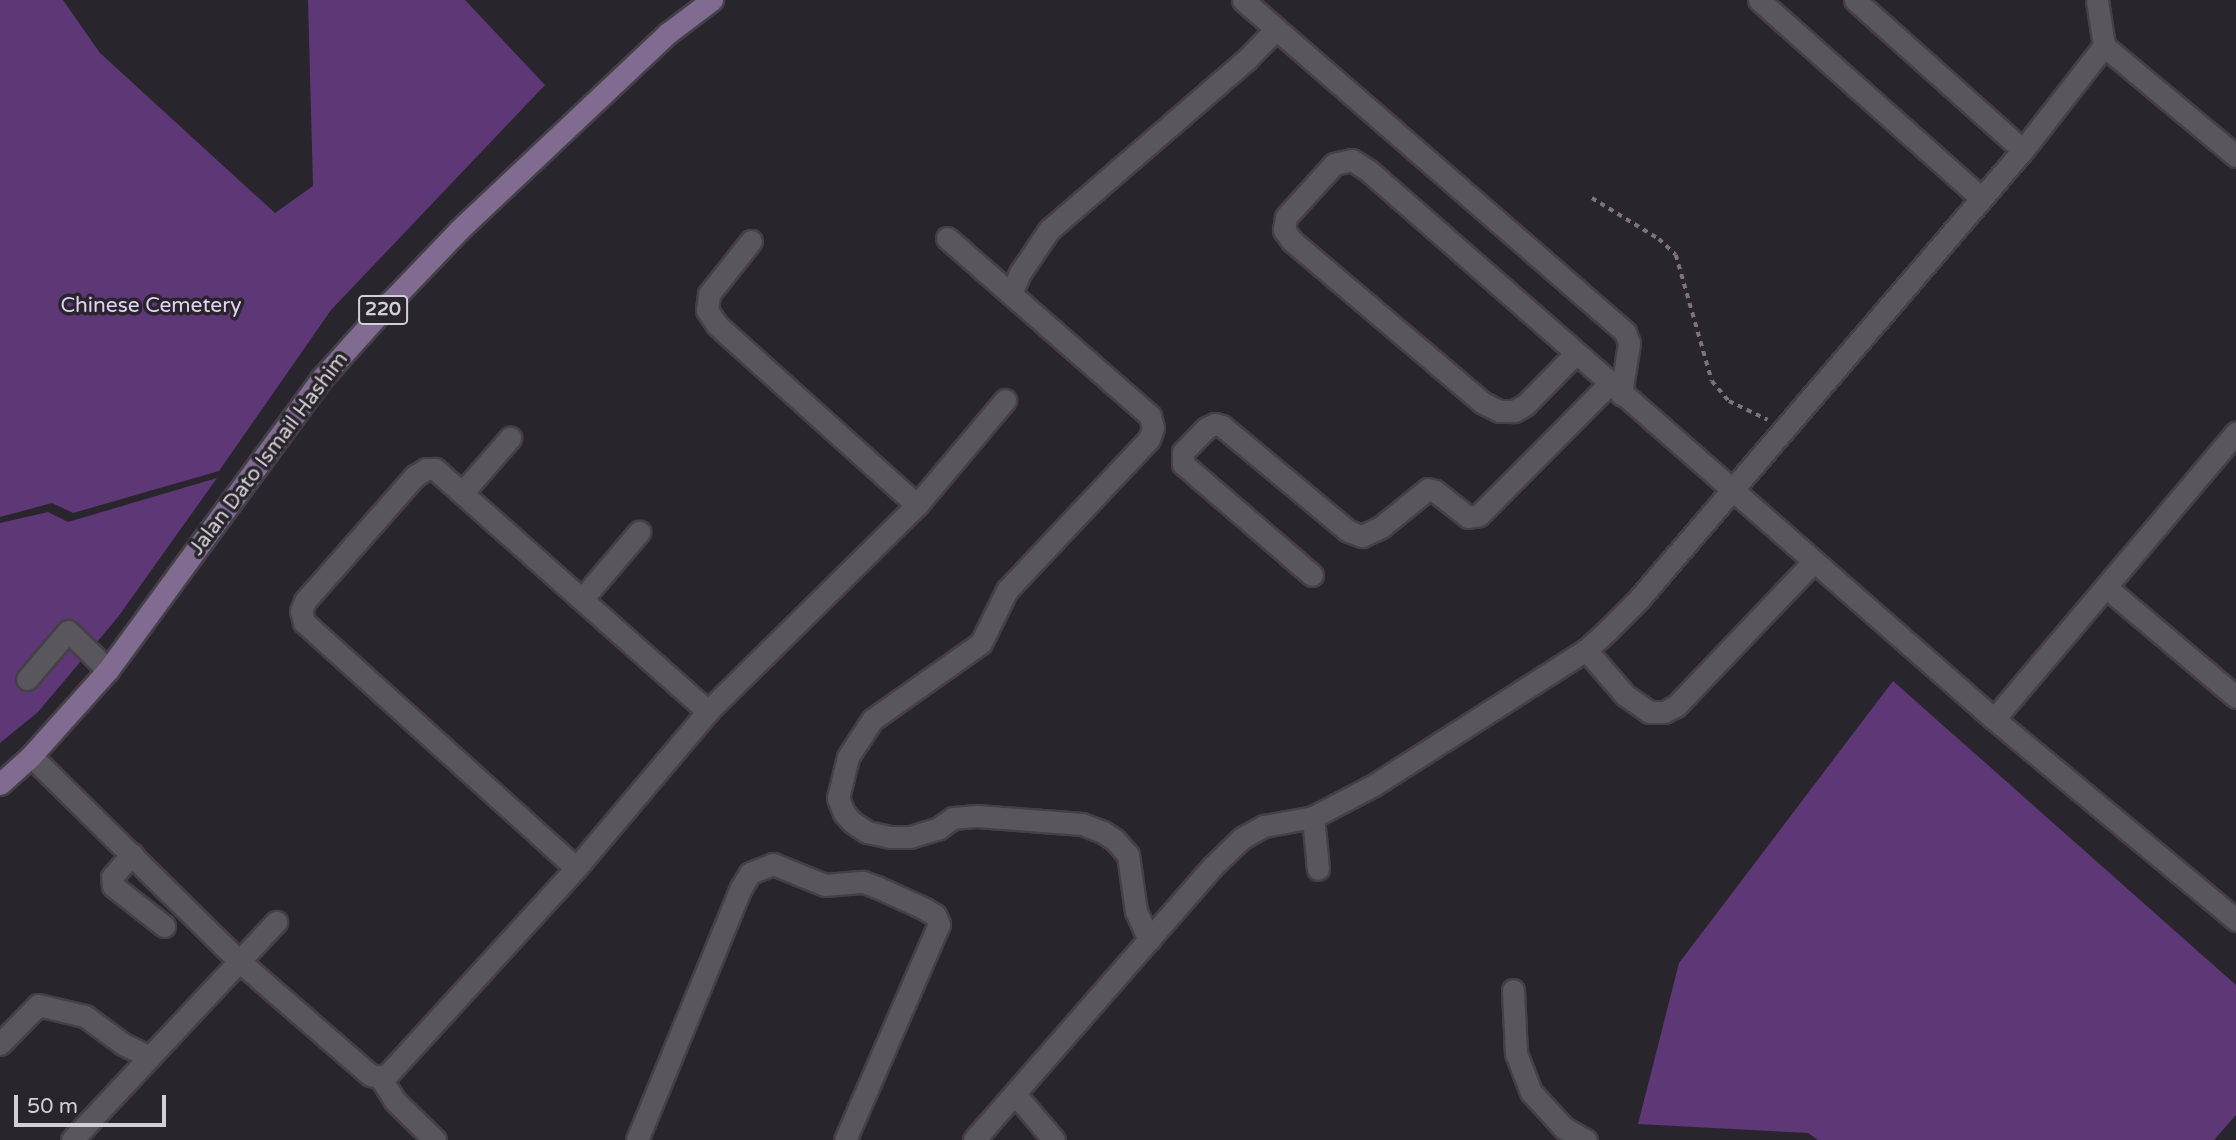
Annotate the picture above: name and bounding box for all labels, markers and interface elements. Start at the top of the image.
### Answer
park label: Chinese Cemetery [60,293,242,319]
road number: 220 [357,294,409,326]
street label: Jalan Dato Ismail Hashim [184,347,354,561]
scale bar [18,1080,170,1124]
text: 50 m [27,1094,78,1119]

